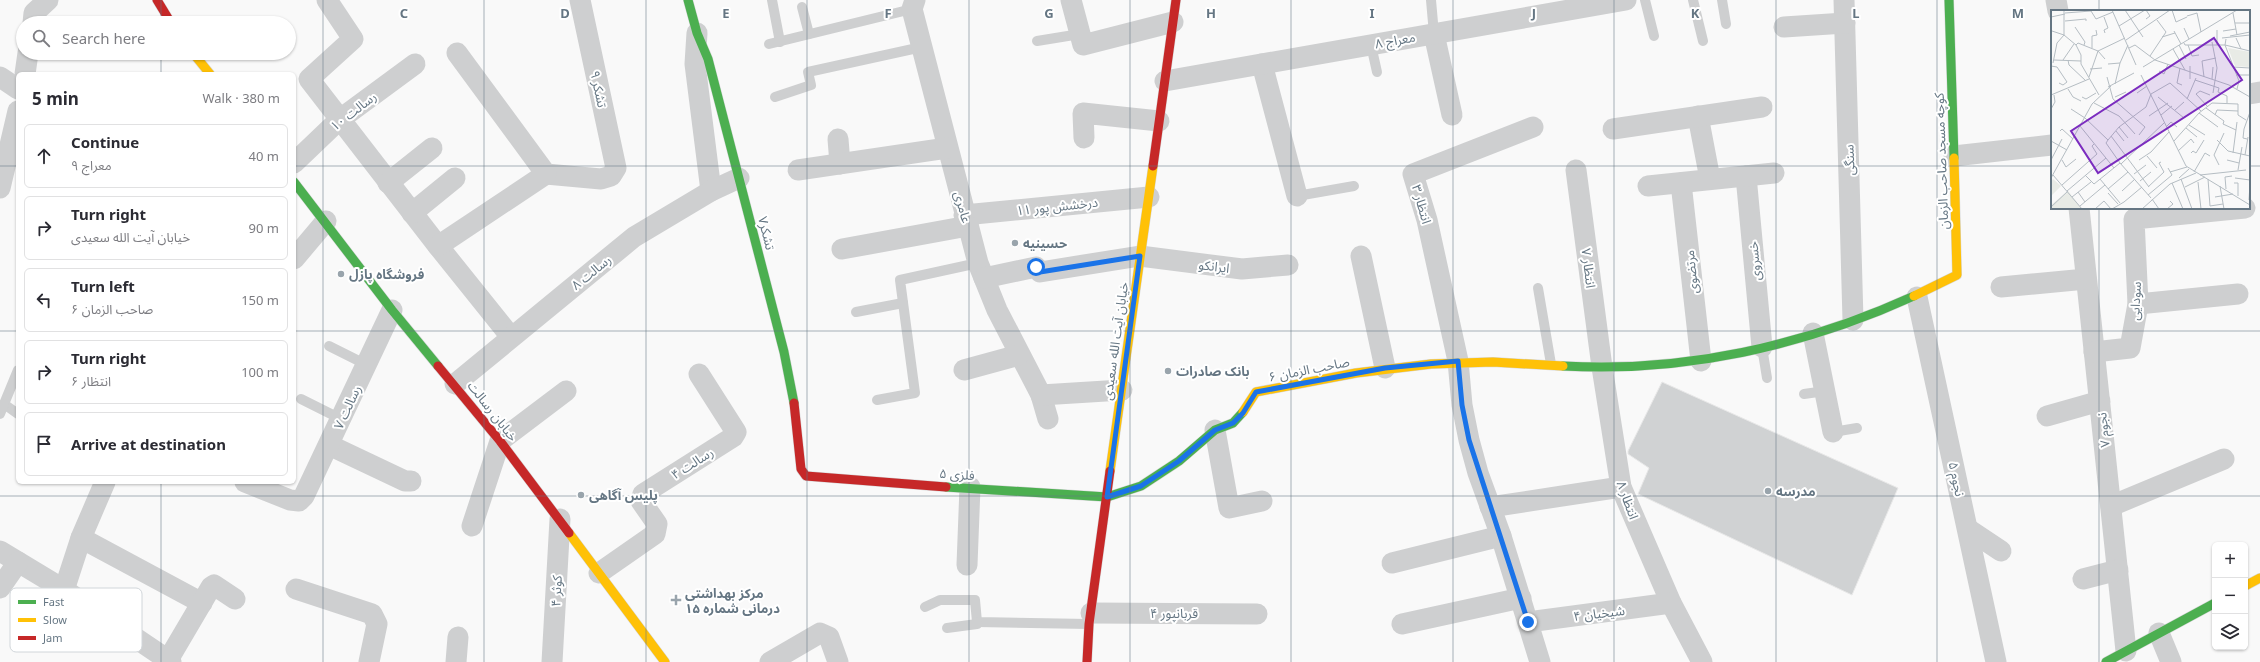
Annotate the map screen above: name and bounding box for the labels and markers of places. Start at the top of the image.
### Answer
place label: حسینیه [1023,234,1067,252]
marker: حسینیه [1010,238,1020,248]
place label: فروشگاه پازل [349,265,425,283]
marker: فروشگاه پازل [336,269,346,279]
place label: بانک صادرات [1176,362,1250,380]
marker: بانک صادرات [1163,366,1173,376]
place label: مدرسه [1776,482,1816,500]
place label: پلیس آگاهی [589,486,658,504]
marker: مدرسه [1763,486,1773,496]
marker: پلیس آگاهی [576,490,586,500]
place label: مرکز بهداشتی درمانی شماره ۱۵ [685,584,780,617]
marker: مرکز بهداشتی درمانی شماره ۱۵ [670,594,682,606]

